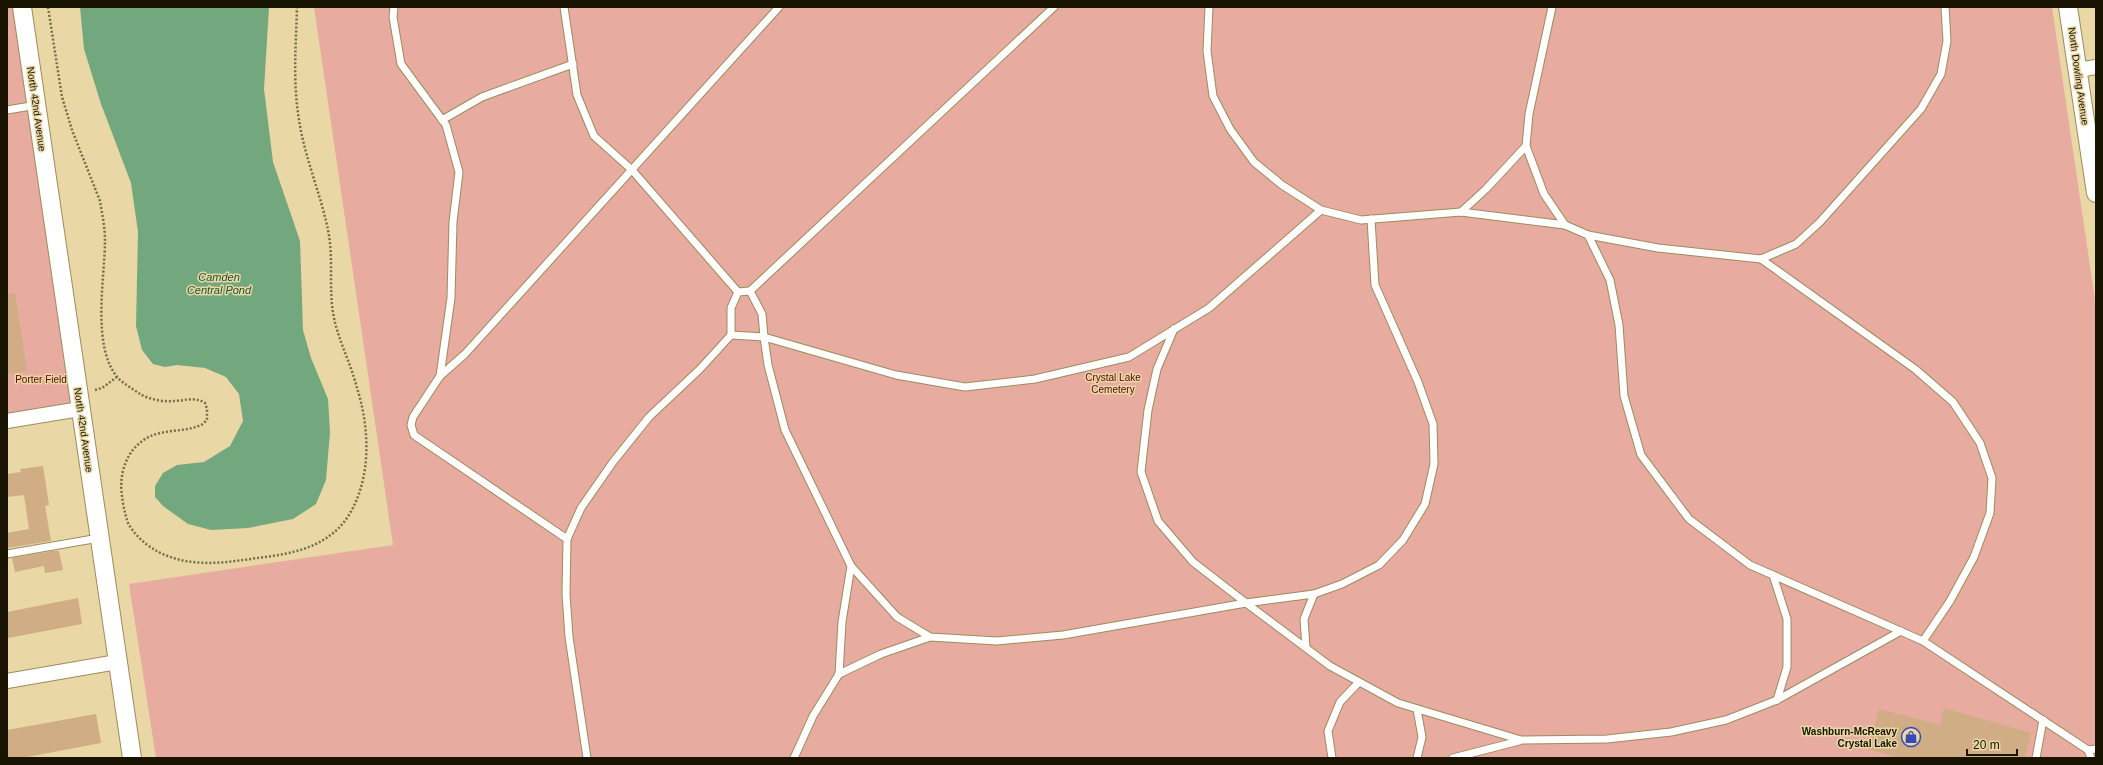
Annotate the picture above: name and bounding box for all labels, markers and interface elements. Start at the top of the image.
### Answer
street label: North Dowling Avenue [2066,26,2091,126]
street label: North 42nd Avenue [25,66,48,153]
water label: Camden Central Pond [187,271,252,296]
park label: Crystal Lake Cemetery [1085,372,1141,395]
park label: Porter Field [15,374,67,385]
street label: North 42nd Avenue [72,387,95,474]
place label: Washburn-McReavy Crystal Lake [1802,726,1897,749]
shop icon: Washburn-McReavy Crystal Lake [1900,726,1922,748]
scale bar [1967,731,2017,757]
text: 20 m [1973,738,2000,752]

